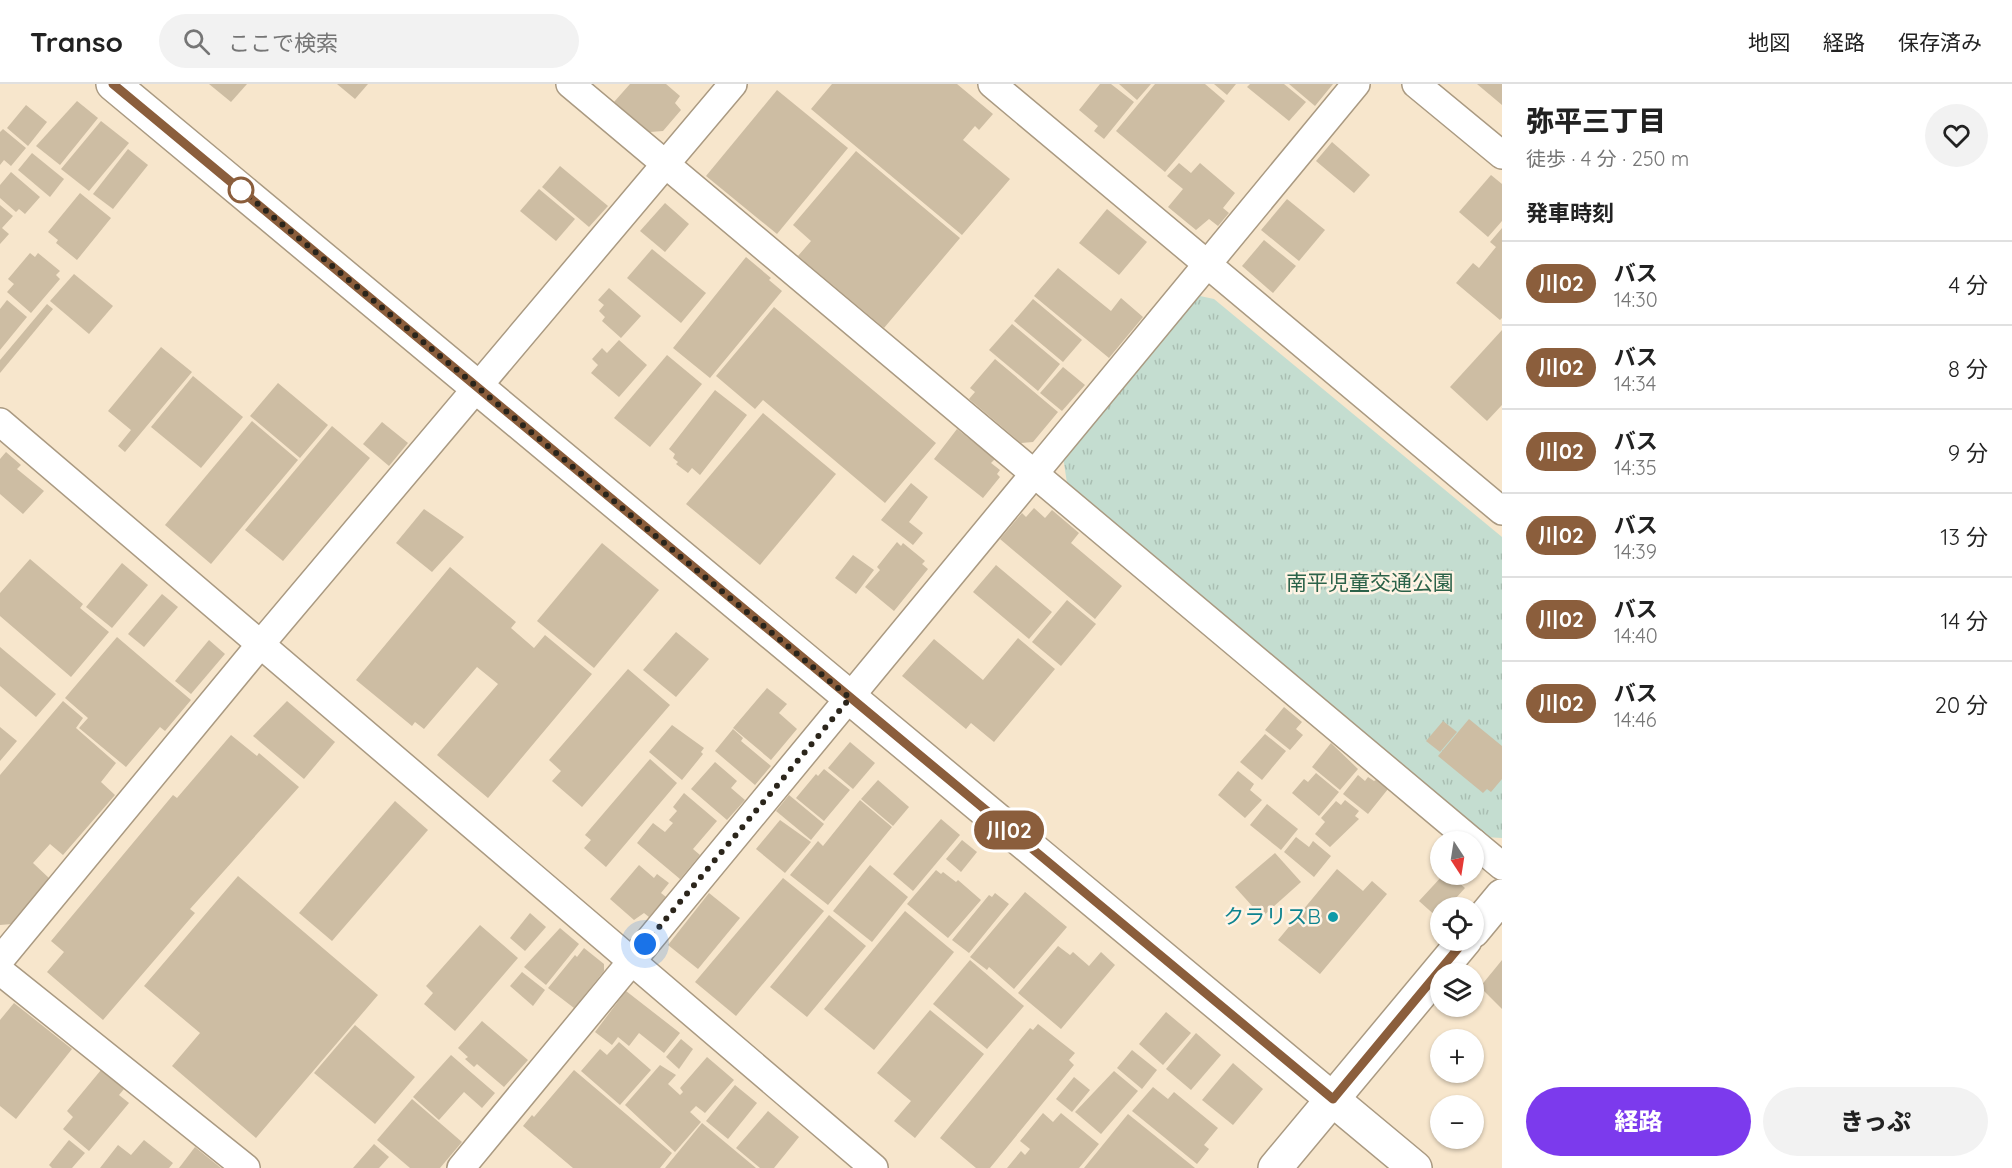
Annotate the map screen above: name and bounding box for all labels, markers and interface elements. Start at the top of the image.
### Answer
search box [159,14,579,68]
text: Transo [30,24,123,59]
icon: search [180,25,213,58]
text: ここで検索 [228,29,338,57]
text: 地図 [1748,29,1790,55]
text: 経路 [1823,29,1865,55]
text: 保存済み [1898,29,1982,55]
text: 弥平三丁目 [1526,103,1666,138]
button: heart [1925,104,1988,167]
text: 徒歩 · 4 分 · 250 m [1526,146,1689,171]
unlabelled marker [228,177,254,203]
text: 発車時刻 [1526,199,1614,227]
text: バス [1614,259,1658,287]
text: 川02 [1538,270,1584,296]
text: 4 分 [1948,271,1988,299]
text: 14:30 [1614,287,1658,312]
text: バス [1614,343,1658,371]
text: 川02 [1538,354,1584,380]
text: 8 分 [1948,355,1988,383]
text: 14:34 [1614,371,1656,396]
text: バス [1614,427,1658,455]
text: 川02 [1538,438,1584,464]
text: 9 分 [1948,439,1988,467]
text: 14:35 [1614,455,1657,480]
text: バス [1614,511,1658,539]
text: 川02 [1538,522,1584,548]
text: 13 分 [1940,523,1988,551]
text: 14:39 [1614,539,1657,564]
park label: 南平児童交通公園 [1286,569,1454,595]
text: バス [1614,595,1658,623]
text: 川02 [1538,606,1584,632]
text: 14 分 [1941,607,1988,635]
text: 14:40 [1614,623,1658,648]
text: バス [1614,679,1658,707]
text: 川02 [1538,690,1584,716]
text: 20 分 [1935,691,1988,719]
text: 14:46 [1614,707,1657,732]
line badge: 川02 [974,810,1044,850]
text: 川02 [986,817,1032,843]
north arrow [1430,831,1484,885]
map controls [1430,831,1484,1149]
button: locate [1430,897,1484,951]
place label: クラリスB [1223,903,1321,929]
marker: クラリスB [1326,910,1340,924]
your location [630,929,660,959]
button: layers [1430,963,1484,1017]
button: + [1430,1029,1484,1083]
button: 経路 [1526,1087,1751,1156]
button: きっぷ [1763,1087,1988,1156]
button: − [1430,1095,1484,1149]

